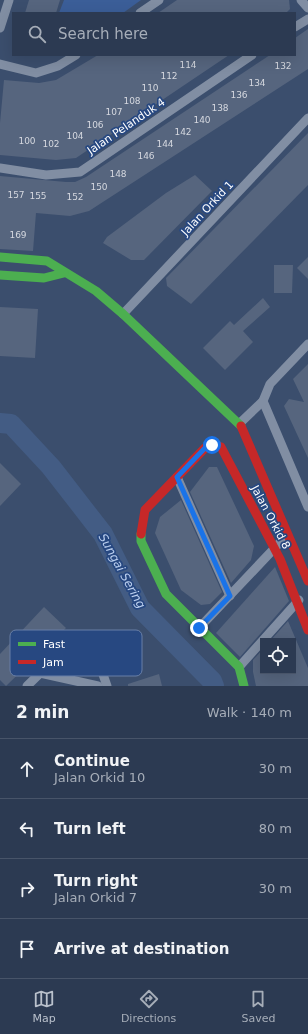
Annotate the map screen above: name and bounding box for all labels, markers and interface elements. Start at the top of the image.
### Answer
search box [12,12,296,56]
icon: search [26,23,48,45]
text: Search here [58,25,148,43]
house number: 114 [179,60,197,70]
house number: 132 [274,61,292,71]
house number: 112 [160,71,178,81]
house number: 134 [248,78,266,88]
house number: 110 [141,83,159,93]
house number: 136 [230,90,248,100]
street label: Jalan Pelanduk 4 [84,96,168,158]
house number: 108 [123,96,141,106]
house number: 138 [211,103,229,113]
house number: 107 [105,107,123,117]
house number: 140 [193,115,211,125]
house number: 106 [86,120,104,130]
house number: 142 [174,127,192,137]
house number: 104 [66,131,84,141]
house number: 100 [18,136,36,146]
house number: 102 [42,139,60,149]
house number: 144 [156,139,174,149]
house number: 146 [137,151,155,161]
house number: 148 [109,169,127,179]
street label: Jalan Orkid 1 [178,178,236,239]
house number: 150 [90,182,108,192]
house number: 157 [7,190,25,200]
house number: 155 [29,191,47,201]
house number: 152 [66,192,84,202]
house number: 169 [9,230,27,240]
route start [203,436,221,454]
street label: Jalan Orkid 8 [248,482,293,551]
water label: Sungai Sering [96,531,149,611]
route end [190,619,208,637]
legend [10,630,142,676]
text: Fast [43,638,66,651]
map controls [260,638,296,674]
button: locate [260,638,296,674]
text: Jam [42,656,64,669]
text: 2 min [16,702,69,722]
text: Walk · 140 m [207,705,292,720]
text: Continue [54,752,130,770]
icon: ahead [16,758,38,780]
text: 30 m [259,761,292,776]
text: Jalan Orkid 10 [54,770,145,785]
icon: left [16,818,38,840]
text: Turn left [54,820,126,838]
text: 80 m [259,821,292,836]
text: Turn right [54,872,138,890]
icon: right [16,878,38,900]
text: 30 m [259,881,292,896]
text: Jalan Orkid 7 [54,890,137,905]
icon: arrive [16,938,38,960]
text: Arrive at destination [54,940,229,958]
tab: Map [33,988,56,1025]
tab: Directions [121,988,176,1025]
tab: Saved [241,988,275,1025]

